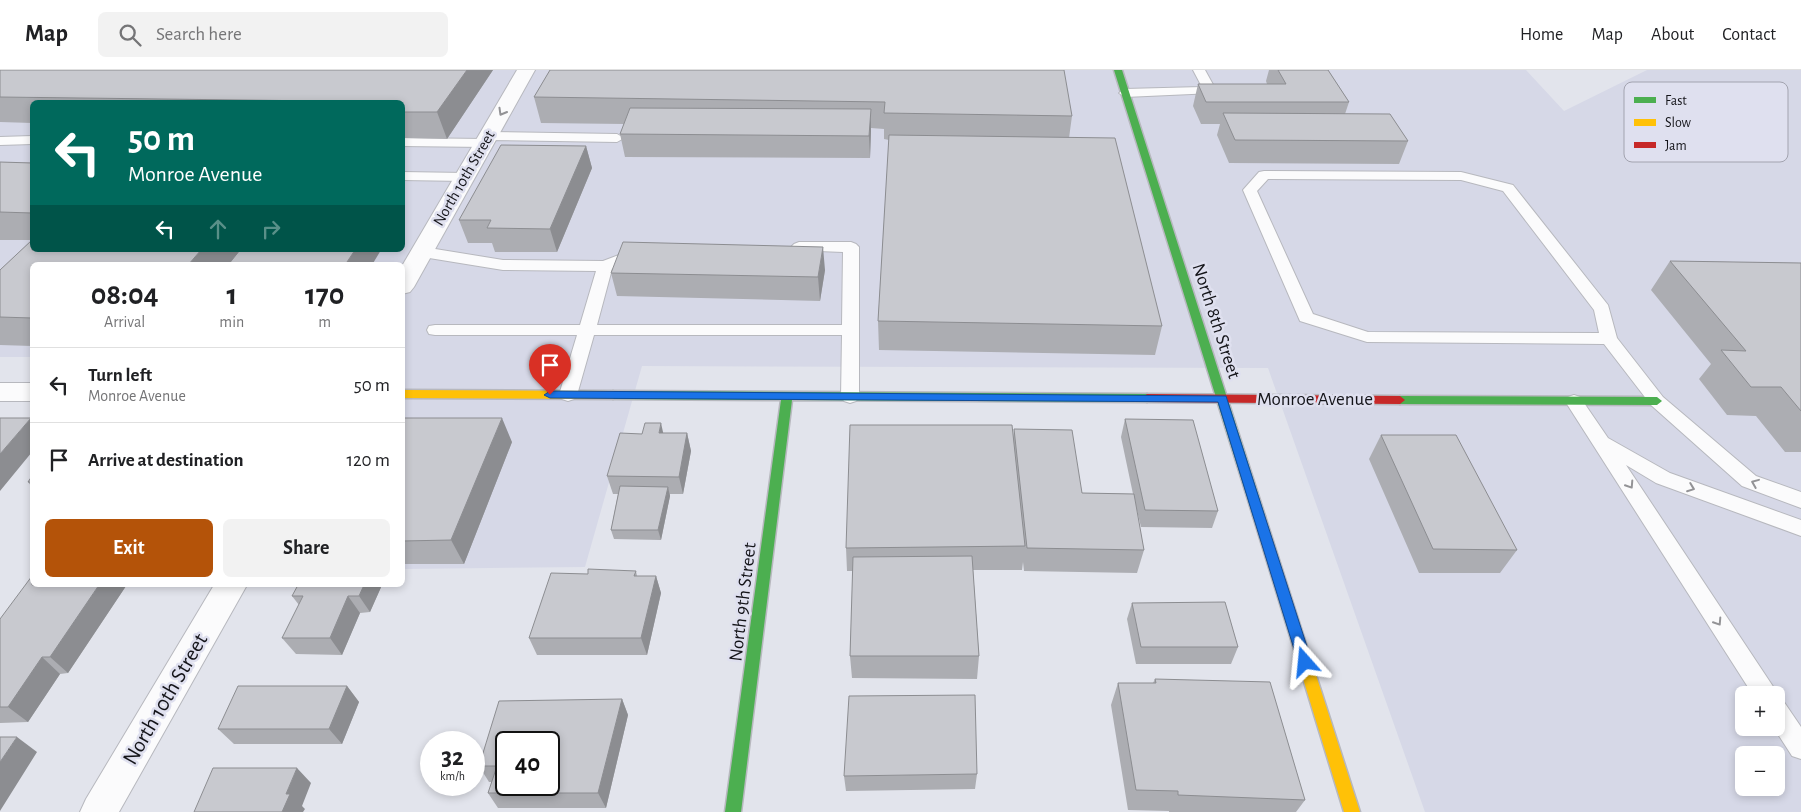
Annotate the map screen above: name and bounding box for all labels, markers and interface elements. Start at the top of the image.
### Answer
search box [98,12,448,57]
icon: search [116,21,144,49]
text: Map [25,22,68,46]
text: Search here [156,25,242,44]
text: Home [1520,26,1563,44]
text: Map [1591,26,1623,44]
text: About [1651,26,1694,44]
text: Contact [1722,26,1776,44]
legend [1624,82,1788,162]
text: Fast [1665,94,1687,108]
one-way arrow [498,107,508,116]
text: Slow [1665,116,1692,130]
icon: left [45,120,110,185]
text: 50 m [128,122,195,157]
street label: North 10th Street [430,128,498,228]
text: Jam [1665,139,1687,153]
text: Monroe Avenue [128,163,262,185]
icon: left [151,215,179,243]
icon: ahead [204,215,232,243]
icon: right [257,215,285,243]
street label: North 8th Street [1188,261,1244,381]
text: 08:04 [91,280,159,310]
text: 1 [226,280,237,310]
text: 170 [305,280,344,310]
text: Arrival [104,314,145,330]
text: min [219,314,244,330]
text: m [318,314,331,330]
pin [529,344,571,395]
icon: arrive [536,351,564,379]
text: Turn left [88,366,152,385]
icon: left [45,371,73,399]
text: 50 m [354,376,390,395]
text: Monroe Avenue [88,388,186,404]
street label: Monroe Avenue [1257,390,1373,409]
icon: arrive [45,446,73,474]
text: Arrive at destination [88,451,244,470]
text: 120 m [346,451,390,470]
one-way arrow [1751,479,1760,489]
one-way arrow [1623,480,1633,489]
one-way arrow [1687,482,1695,492]
button: Exit [45,519,213,577]
button: Share [223,519,390,577]
street label: North 9th Street [726,541,760,663]
one-way arrow [1712,616,1722,625]
street label: North 10th Street [119,630,211,768]
position arrow [1278,635,1330,687]
map controls [1735,686,1785,796]
button: + [1735,686,1785,736]
speed limit sign: 40 [495,731,560,796]
text: 32 [441,745,464,770]
button: − [1735,746,1785,796]
text: km/h [440,770,465,782]

